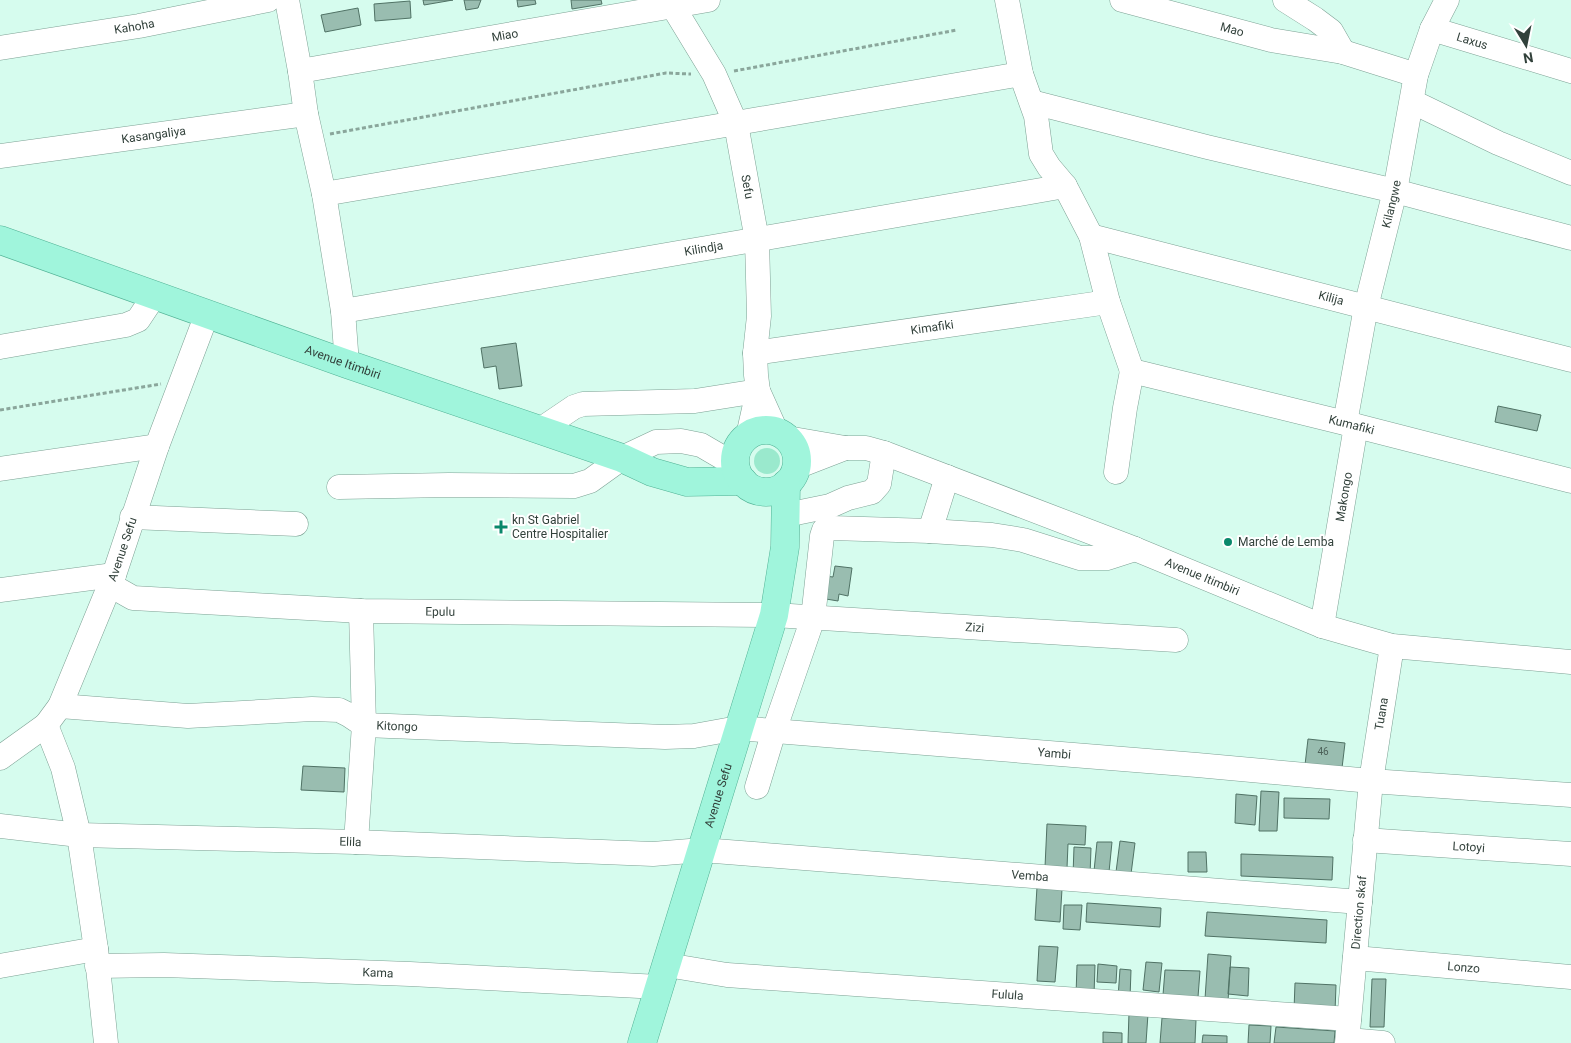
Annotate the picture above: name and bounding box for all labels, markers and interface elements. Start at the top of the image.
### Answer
street label: Kahoha [113,16,156,37]
street label: Mao [1219,20,1246,39]
north arrow [1501,20,1551,70]
street label: Miao [491,26,519,45]
street label: Laxus [1455,30,1489,52]
text: N [1522,49,1535,67]
street label: Kasangaliya [121,124,187,146]
street label: Sefu [738,174,756,200]
street label: Kilangwe [1379,179,1404,229]
street label: Kilindja [683,238,724,259]
street label: Kilija [1317,288,1345,308]
street label: Kimafiki [910,317,955,337]
street label: Avenue Itimbiri [303,343,383,382]
street label: Kumafiki [1327,412,1376,437]
street label: Makongo [1333,471,1355,523]
place label: kn St Gabriel Centre Hospitalier [512,513,608,541]
street label: Avenue Sefu [105,515,140,583]
marker: kn St Gabriel Centre Hospitalier [494,520,508,534]
place label: Marché de Lemba [1238,535,1334,549]
marker: Marché de Lemba [1222,536,1234,548]
street label: Avenue Itimbiri [1163,555,1242,598]
street label: Epulu [425,605,455,619]
street label: Zizi [965,620,985,635]
street label: Tuana [1372,697,1391,731]
street label: Kitongo [376,719,418,734]
street label: Yambi [1037,745,1072,762]
house number: 46 [1317,746,1329,757]
street label: Avenue Sefu [702,762,735,829]
street label: Elila [339,835,362,849]
street label: Lotoyi [1452,839,1486,855]
street label: Vemba [1011,867,1049,884]
street label: Direction skaf [1349,874,1369,950]
street label: Lonzo [1447,959,1481,976]
street label: Kama [362,965,394,980]
street label: Fulula [991,987,1024,1003]

